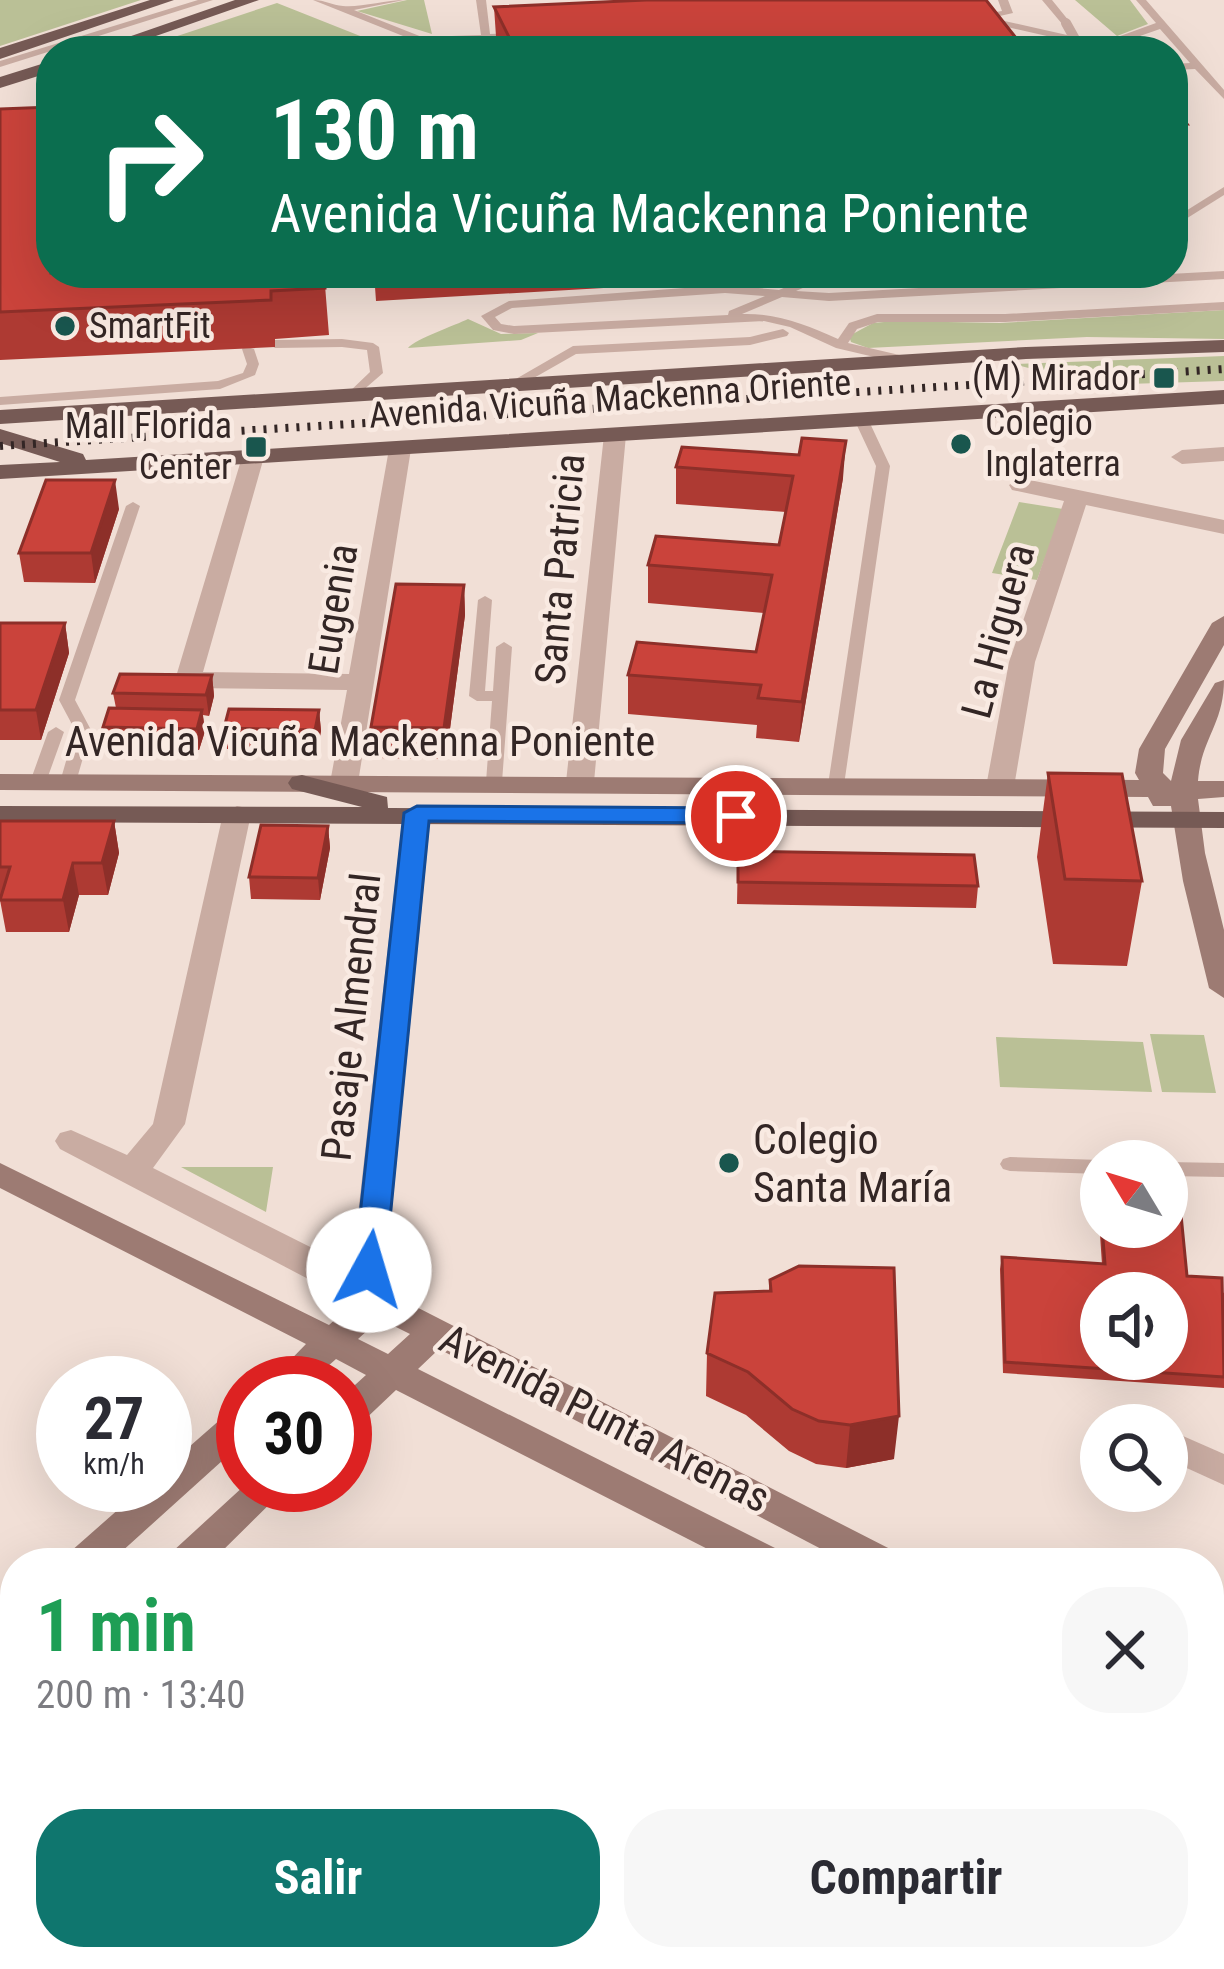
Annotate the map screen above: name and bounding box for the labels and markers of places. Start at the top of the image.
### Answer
place label: SmartFit [89,305,211,347]
marker: SmartFit [52,313,78,339]
place label: (M) Mirador [972,357,1140,399]
marker: (M) Mirador [1151,365,1177,391]
place label: Colegio Inglaterra [985,402,1121,485]
place label: Mall Florida Center [65,405,232,488]
marker: Colegio Inglaterra [948,431,974,457]
marker: Mall Florida Center [243,434,269,460]
pin [685,765,787,867]
place label: Colegio Santa María [753,1115,952,1212]
marker: Colegio Santa María [716,1150,742,1176]

